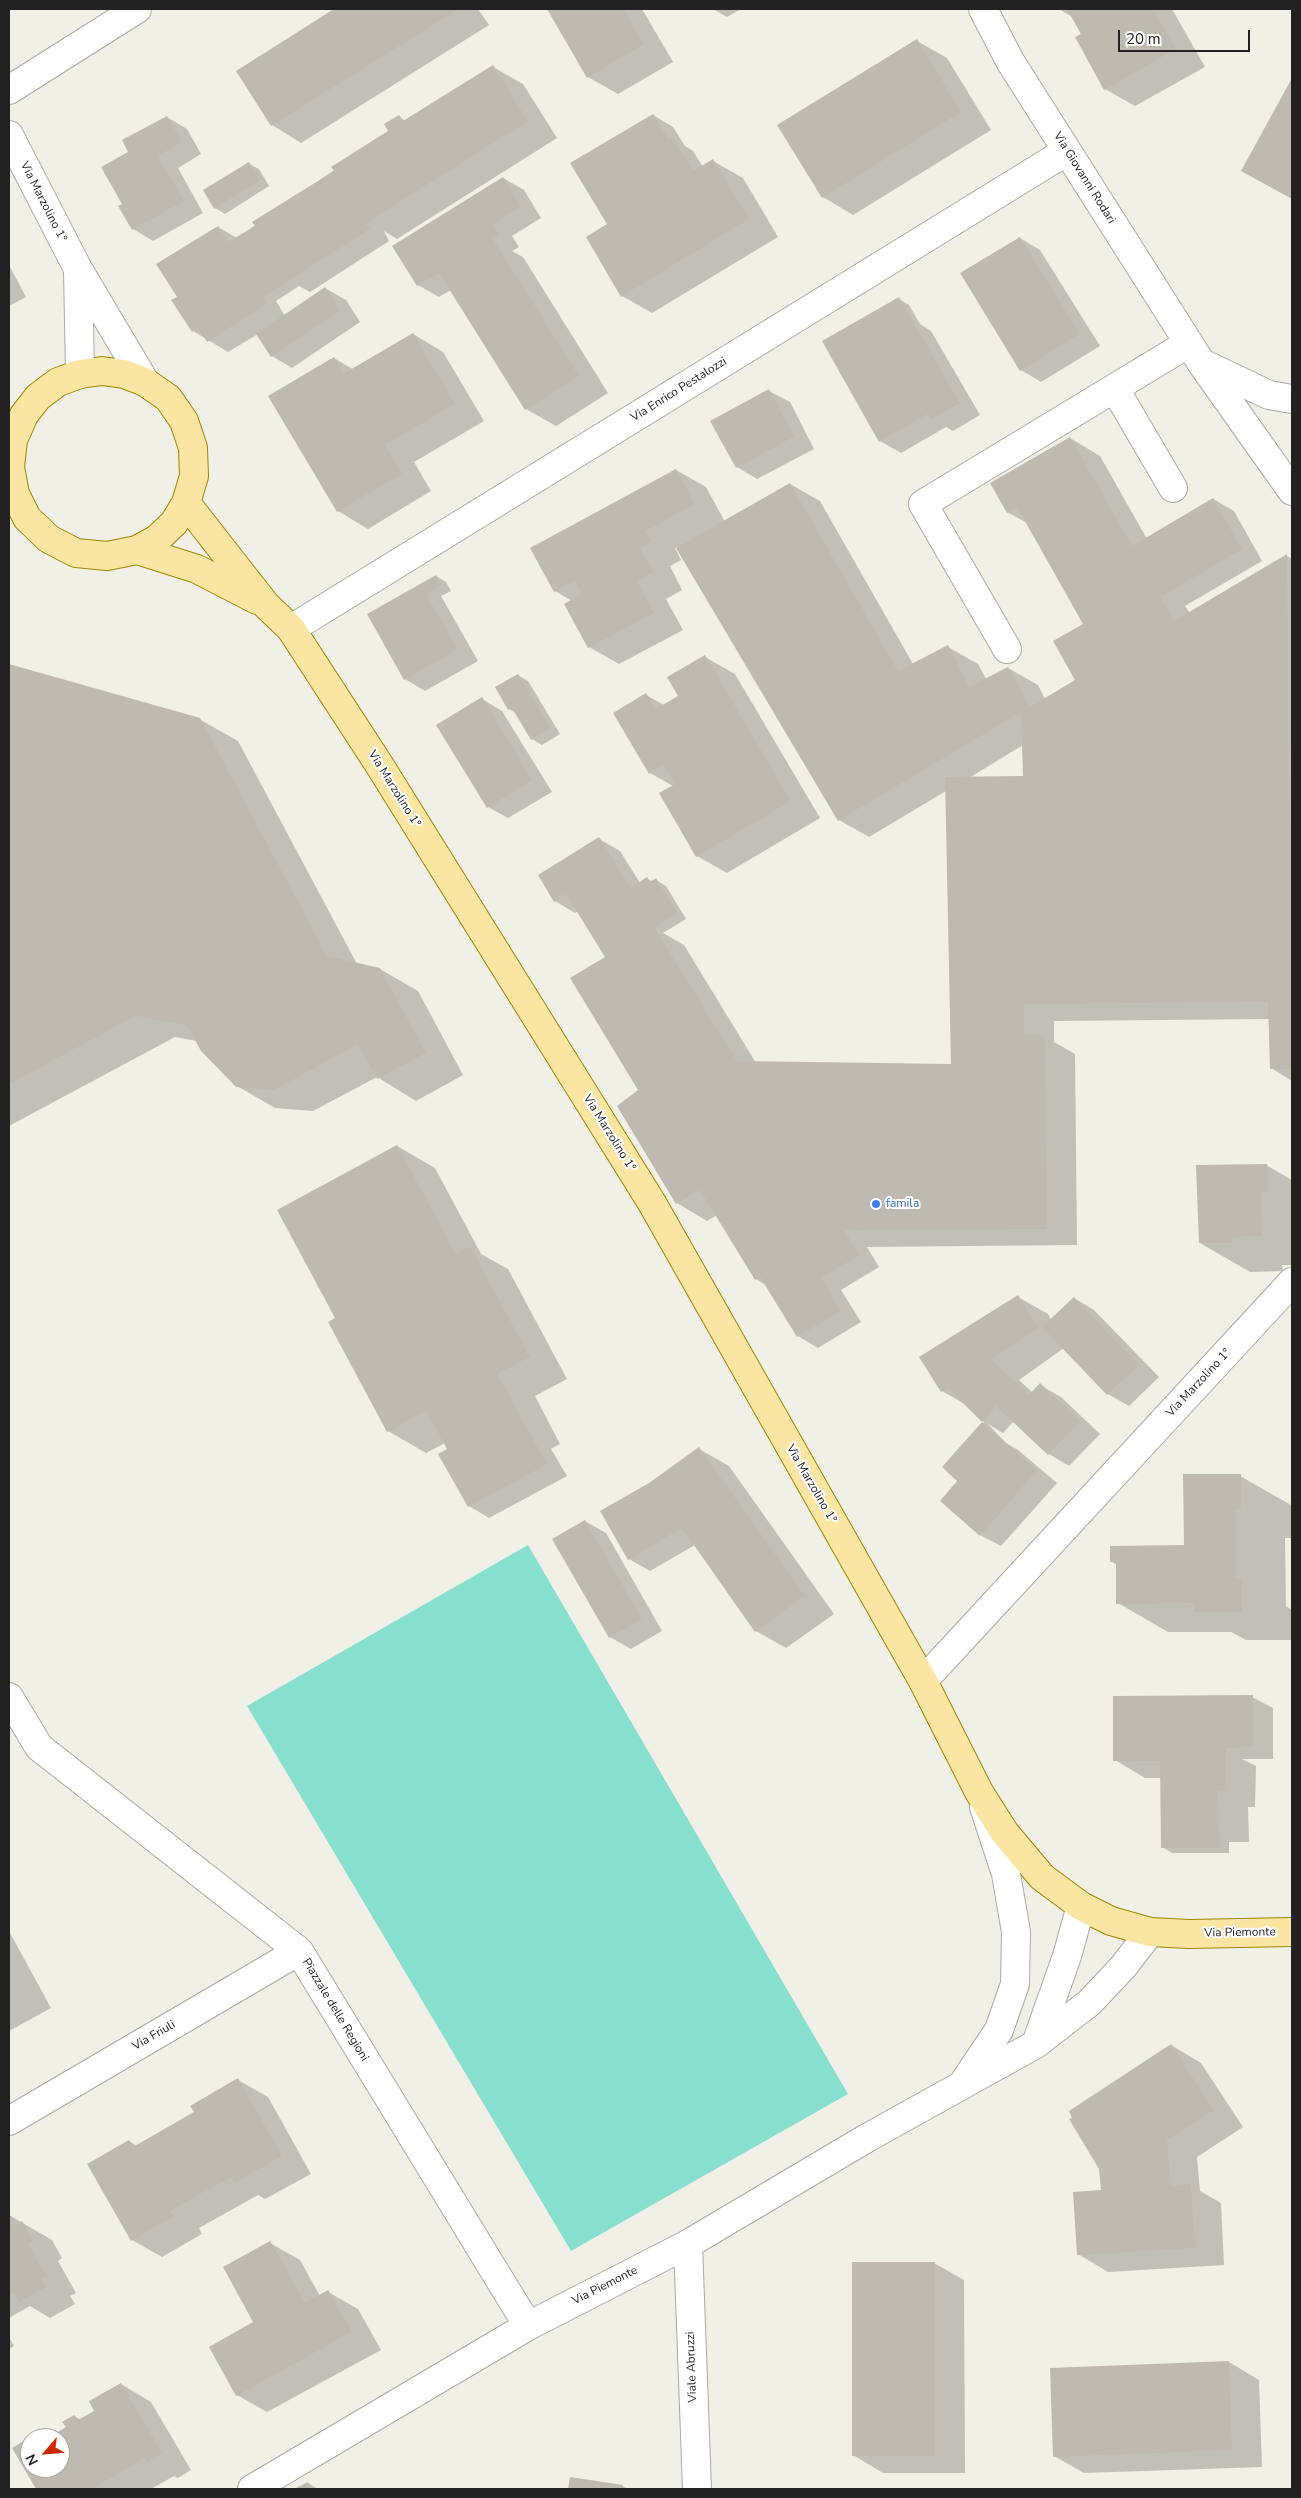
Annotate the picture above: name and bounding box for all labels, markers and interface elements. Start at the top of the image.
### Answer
scale bar [1121,20,1254,52]
text: 20 m [1126,29,1161,49]
street label: Via Giovanni Rodari [1050,129,1118,227]
street label: Via Marzolino 1° [17,159,69,245]
street label: Via Enrico Pestalozzi [628,355,730,425]
street label: Via Marzolino 1° [365,748,423,830]
street label: Via Marzolino 1° [580,1092,638,1174]
place label: famila [886,1197,919,1211]
marker: famila [870,1198,882,1210]
street label: Via Marzolino 1° [1164,1346,1234,1420]
street label: Via Marzolino 1° [783,1442,839,1526]
street label: Via Piemonte [1204,1925,1276,1941]
street label: Piazzale delle Regioni [299,1956,371,2064]
street label: Via Friuli [130,2018,178,2054]
street label: Via Piemonte [570,2263,640,2309]
street label: Viale Abruzzi [684,2331,700,2403]
north arrow [20,2428,70,2478]
text: N [21,2451,43,2469]

